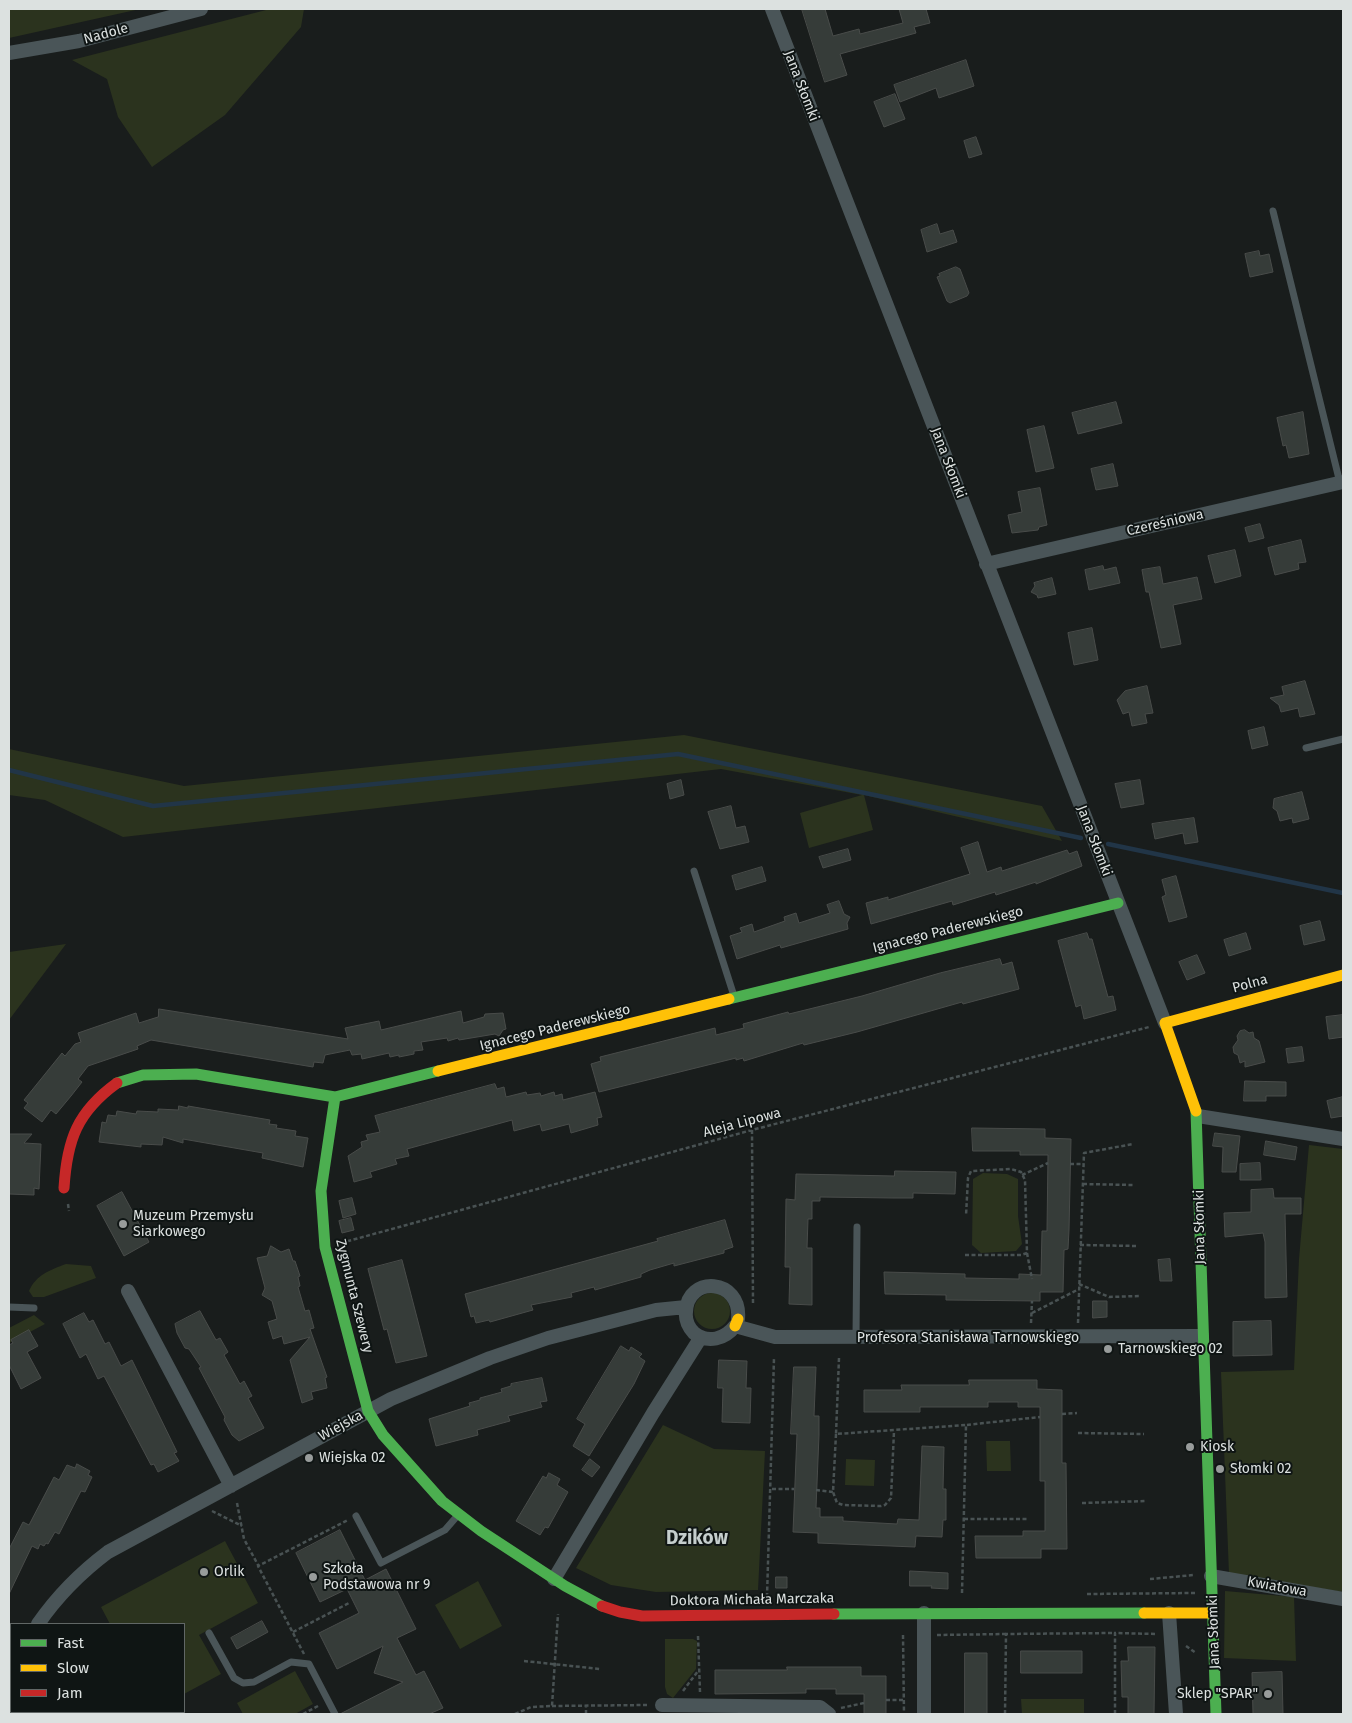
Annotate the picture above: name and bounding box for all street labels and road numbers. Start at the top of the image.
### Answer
street label: Nadole [82,20,130,48]
street label: Jana Słomki [780,48,822,124]
street label: Jana Słomki [927,425,969,501]
street label: Czereśniowa [1125,506,1205,540]
street label: Jana Słomki [1073,803,1115,879]
street label: Ignacego Paderewskiego [871,903,1025,957]
street label: Polna [1231,971,1269,997]
street label: Ignacego Paderewskiego [478,1001,632,1055]
street label: Aleja Lipowa [701,1105,783,1141]
street label: Jana Słomki [1191,1190,1209,1264]
street label: Zygmunta Szewery [332,1237,376,1355]
street label: Profesora Stanisława Tarnowskiego [857,1330,1079,1346]
street label: Wiejska [316,1407,366,1445]
street label: Kwiatowa [1246,1573,1308,1601]
street label: Doktora Michała Marczaka [670,1590,834,1610]
street label: Jana Słomki [1204,1594,1224,1670]

